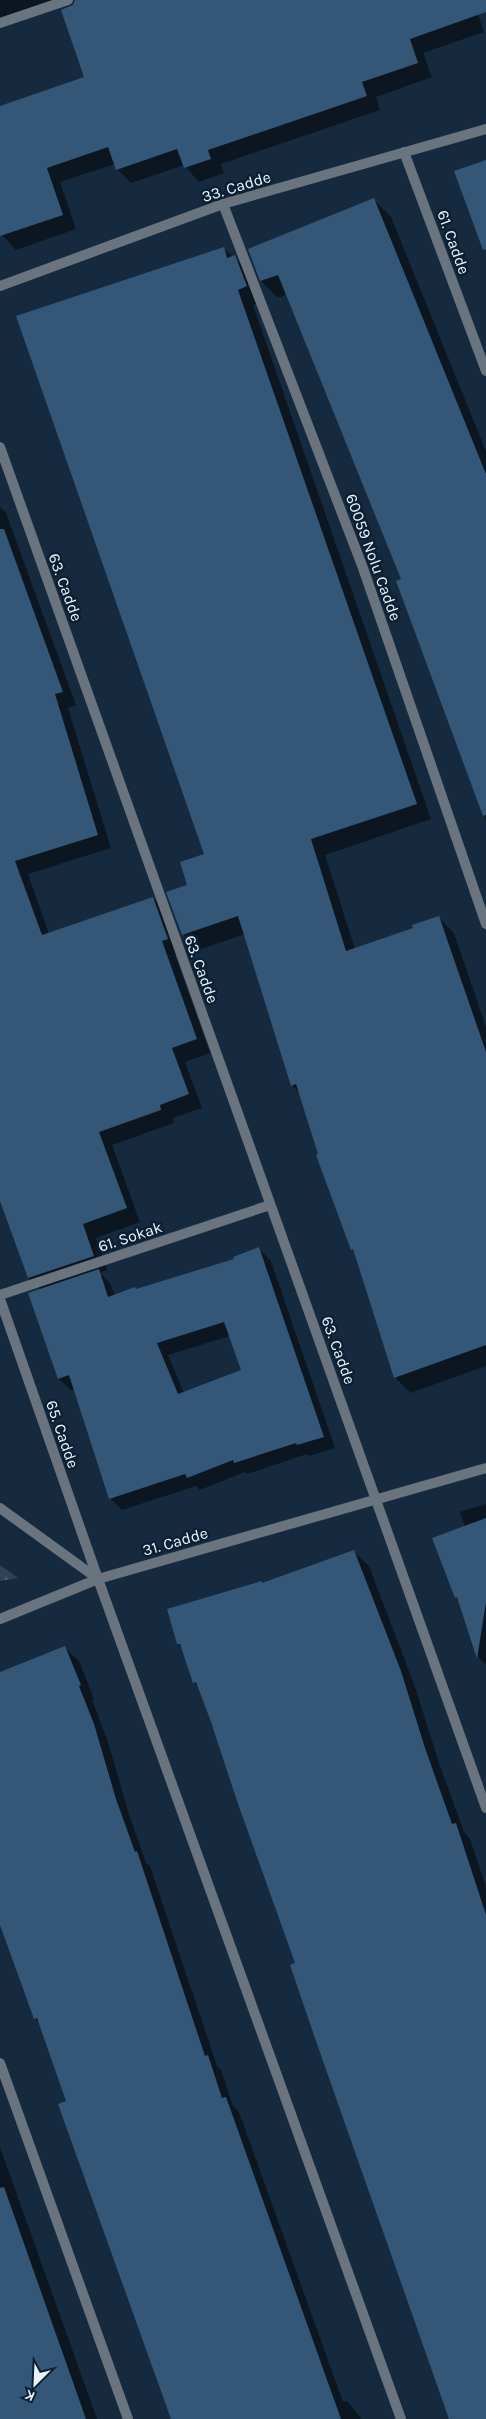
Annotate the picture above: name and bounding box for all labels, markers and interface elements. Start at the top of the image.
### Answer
street label: 33. Cadde [199,167,273,206]
street label: 61. Cadde [433,207,474,277]
street label: 60059 Nolu Cadde [342,491,405,623]
street label: 63. Cadde [44,551,87,624]
street label: 63. Cadde [180,933,223,1006]
street label: 61. Sokak [96,1217,165,1256]
street label: 63. Cadde [317,1314,360,1387]
street label: 65. Cadde [42,1398,83,1471]
street label: 31. Cadde [140,1523,210,1560]
north arrow [10,2359,60,2409]
text: K [22,2385,38,2405]

